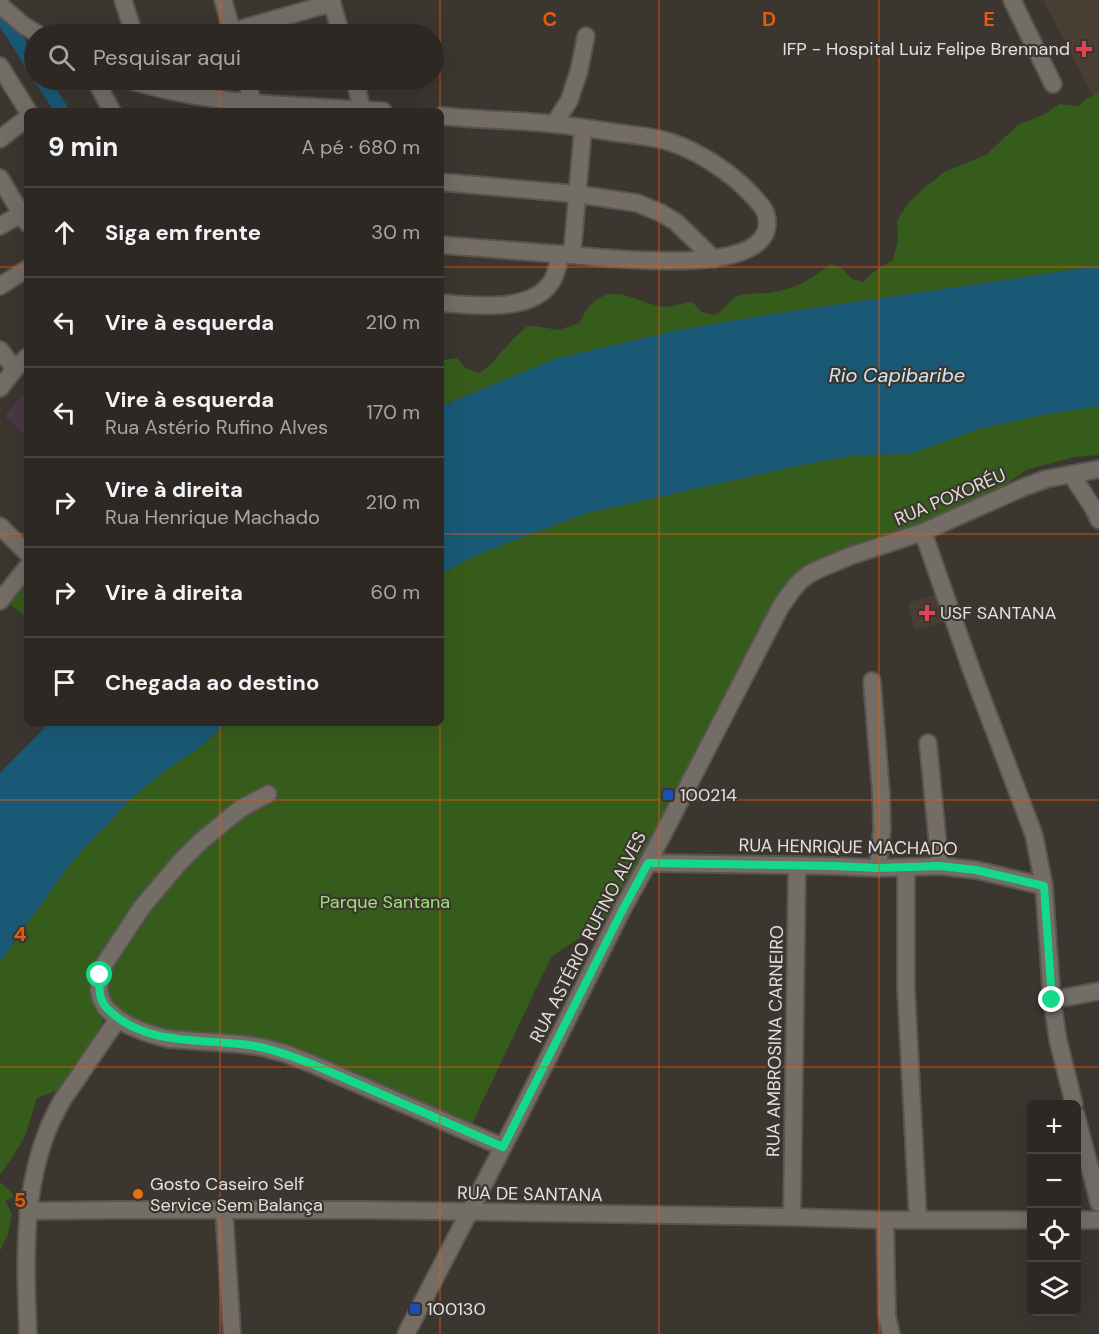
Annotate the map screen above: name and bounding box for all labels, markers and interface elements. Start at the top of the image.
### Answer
text: C [543,6,557,32]
text: D [762,6,776,32]
text: E [983,6,995,32]
search box [24,24,444,90]
place label: IFP - Hospital Luiz Felipe Brennand [782,37,1070,61]
marker: IFP - Hospital Luiz Felipe Brennand [1075,40,1093,58]
icon: search [45,41,78,74]
text: Pesquisar aqui [93,43,241,72]
text: 9 min [48,130,118,164]
text: A pé · 680 m [301,134,420,160]
icon: ahead [48,216,81,249]
text: Siga em frente [105,218,261,247]
text: 30 m [371,219,420,245]
icon: left [48,306,81,339]
text: Vire à esquerda [105,308,274,337]
text: 210 m [365,309,420,335]
water label: Rio Capibaribe [829,362,965,388]
text: Vire à esquerda [105,385,274,414]
icon: left [48,396,81,429]
text: 170 m [367,399,420,425]
text: Rua Astério Rufino Alves [105,414,328,440]
street label: RUA POXORÉU [891,463,1009,531]
text: Vire à direita [105,475,243,504]
icon: right [48,486,81,519]
text: 210 m [365,489,420,515]
text: Rua Henrique Machado [105,504,320,530]
icon: right [48,576,81,609]
text: Vire à direita [105,578,243,607]
text: 60 m [371,579,420,605]
place label: USF SANTANA [940,601,1057,625]
marker: USF SANTANA [918,604,936,622]
icon: arrive [48,666,81,699]
text: Chegada ao destino [105,668,319,697]
place label: 100214 [680,783,737,807]
marker: 100214 [661,788,675,802]
street label: RUA ASTÉRIO RUFINO ALVES [524,827,652,1047]
street label: RUA HENRIQUE MACHADO [738,833,958,861]
park label: Parque Santana [320,890,450,914]
text: 4 [14,921,27,947]
street label: RUA AMBROSINA CARNEIRO [761,925,789,1157]
route start [86,961,112,987]
route end [1038,986,1064,1012]
map controls [1027,1100,1081,1316]
button: + [1027,1100,1081,1154]
button: − [1027,1154,1081,1208]
place label: Gosto Caseiro Self Service Sem Balança [150,1172,323,1217]
street label: RUA DE SANTANA [457,1181,603,1207]
text: 5 [14,1187,26,1213]
marker: Gosto Caseiro Self Service Sem Balança [131,1187,145,1201]
button: locate [1027,1208,1081,1262]
button: layers [1027,1262,1081,1316]
place label: 100130 [427,1297,486,1321]
marker: 100130 [408,1302,422,1316]

